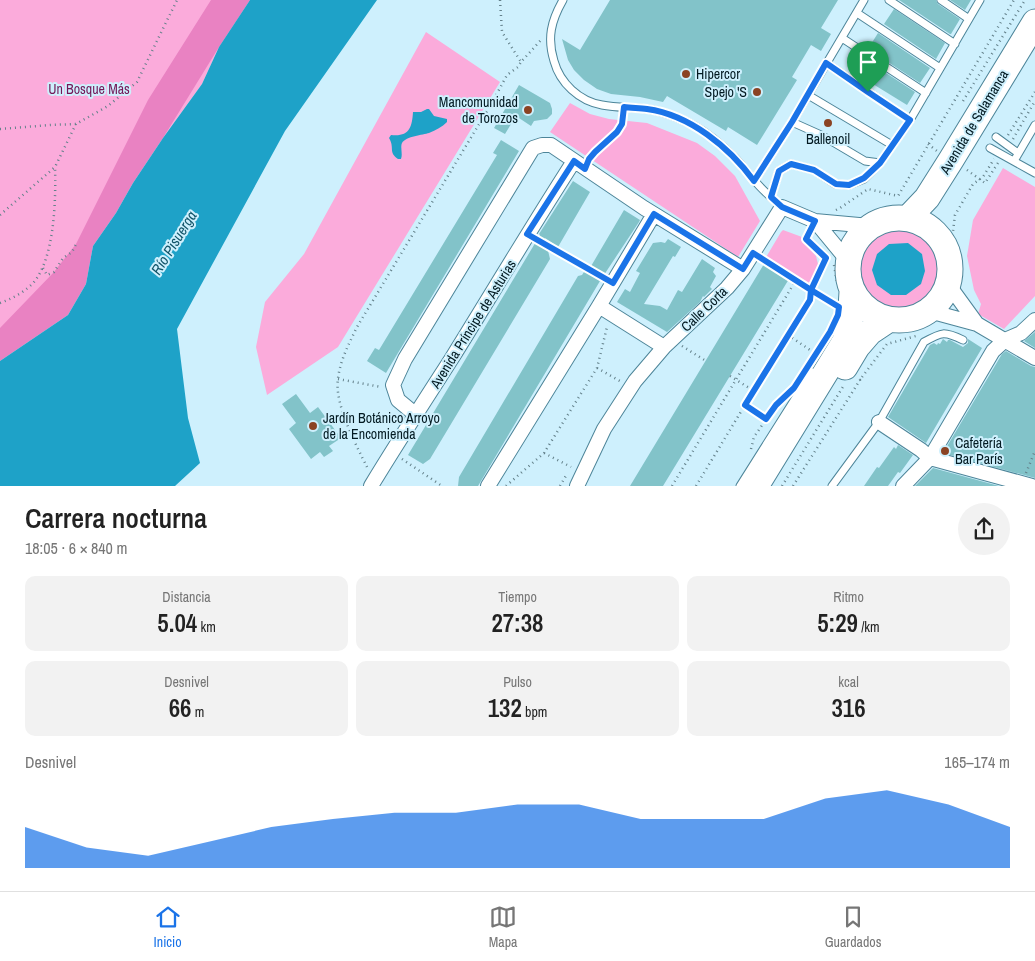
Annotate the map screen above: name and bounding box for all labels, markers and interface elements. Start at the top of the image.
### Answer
pin [847,41,889,92]
icon: arrive [854,48,882,76]
place label: Hipercor [696,65,740,83]
street label: Avenida de Salamanca [935,66,1013,178]
marker: Hipercor [680,68,692,80]
park label: Un Bosque Más [48,80,130,98]
place label: Spejo 'S [705,83,747,101]
marker: Spejo 'S [751,86,763,98]
place label: Mancomunidad de Torozos [439,93,518,127]
marker: Mancomunidad de Torozos [522,104,534,116]
marker: Ballenoil [822,117,834,129]
place label: Ballenoil [806,130,850,148]
water label: Río Pisuerga [146,207,202,279]
street label: Avenida Príncipe de Asturias [425,256,520,393]
street label: Calle Corta [677,282,731,335]
place label: Jardín Botánico Arroyo de la Encomienda [323,409,440,443]
marker: Jardín Botánico Arroyo de la Encomienda [307,420,319,432]
place label: Cafetería Bar París [955,434,1003,468]
marker: Cafetería Bar París [939,445,951,457]
text: Carrera nocturna [25,499,207,537]
button: share [958,503,1010,555]
text: 18:05 · 6 × 840 m [25,537,128,559]
text: Distancia [162,588,211,606]
text: Tiempo [498,588,537,606]
text: Ritmo [833,588,864,606]
text: 5.04 [157,606,197,640]
text: 27:38 [491,606,544,640]
text: 5:29 [817,606,858,640]
text: km [197,618,216,636]
text: /km [858,618,880,636]
text: Desnivel [164,673,209,691]
text: Pulso [503,673,532,691]
text: kcal [838,673,859,691]
text: 66 [169,691,192,725]
text: 132 [488,691,522,725]
text: 316 [831,691,866,725]
text: m [192,703,204,721]
text: bpm [522,703,547,721]
text: Desnivel [25,751,76,773]
text: 165–174 m [944,751,1010,773]
tab: Inicio [154,903,182,951]
tab: Mapa [489,903,518,951]
tab: Guardados [825,903,881,951]

